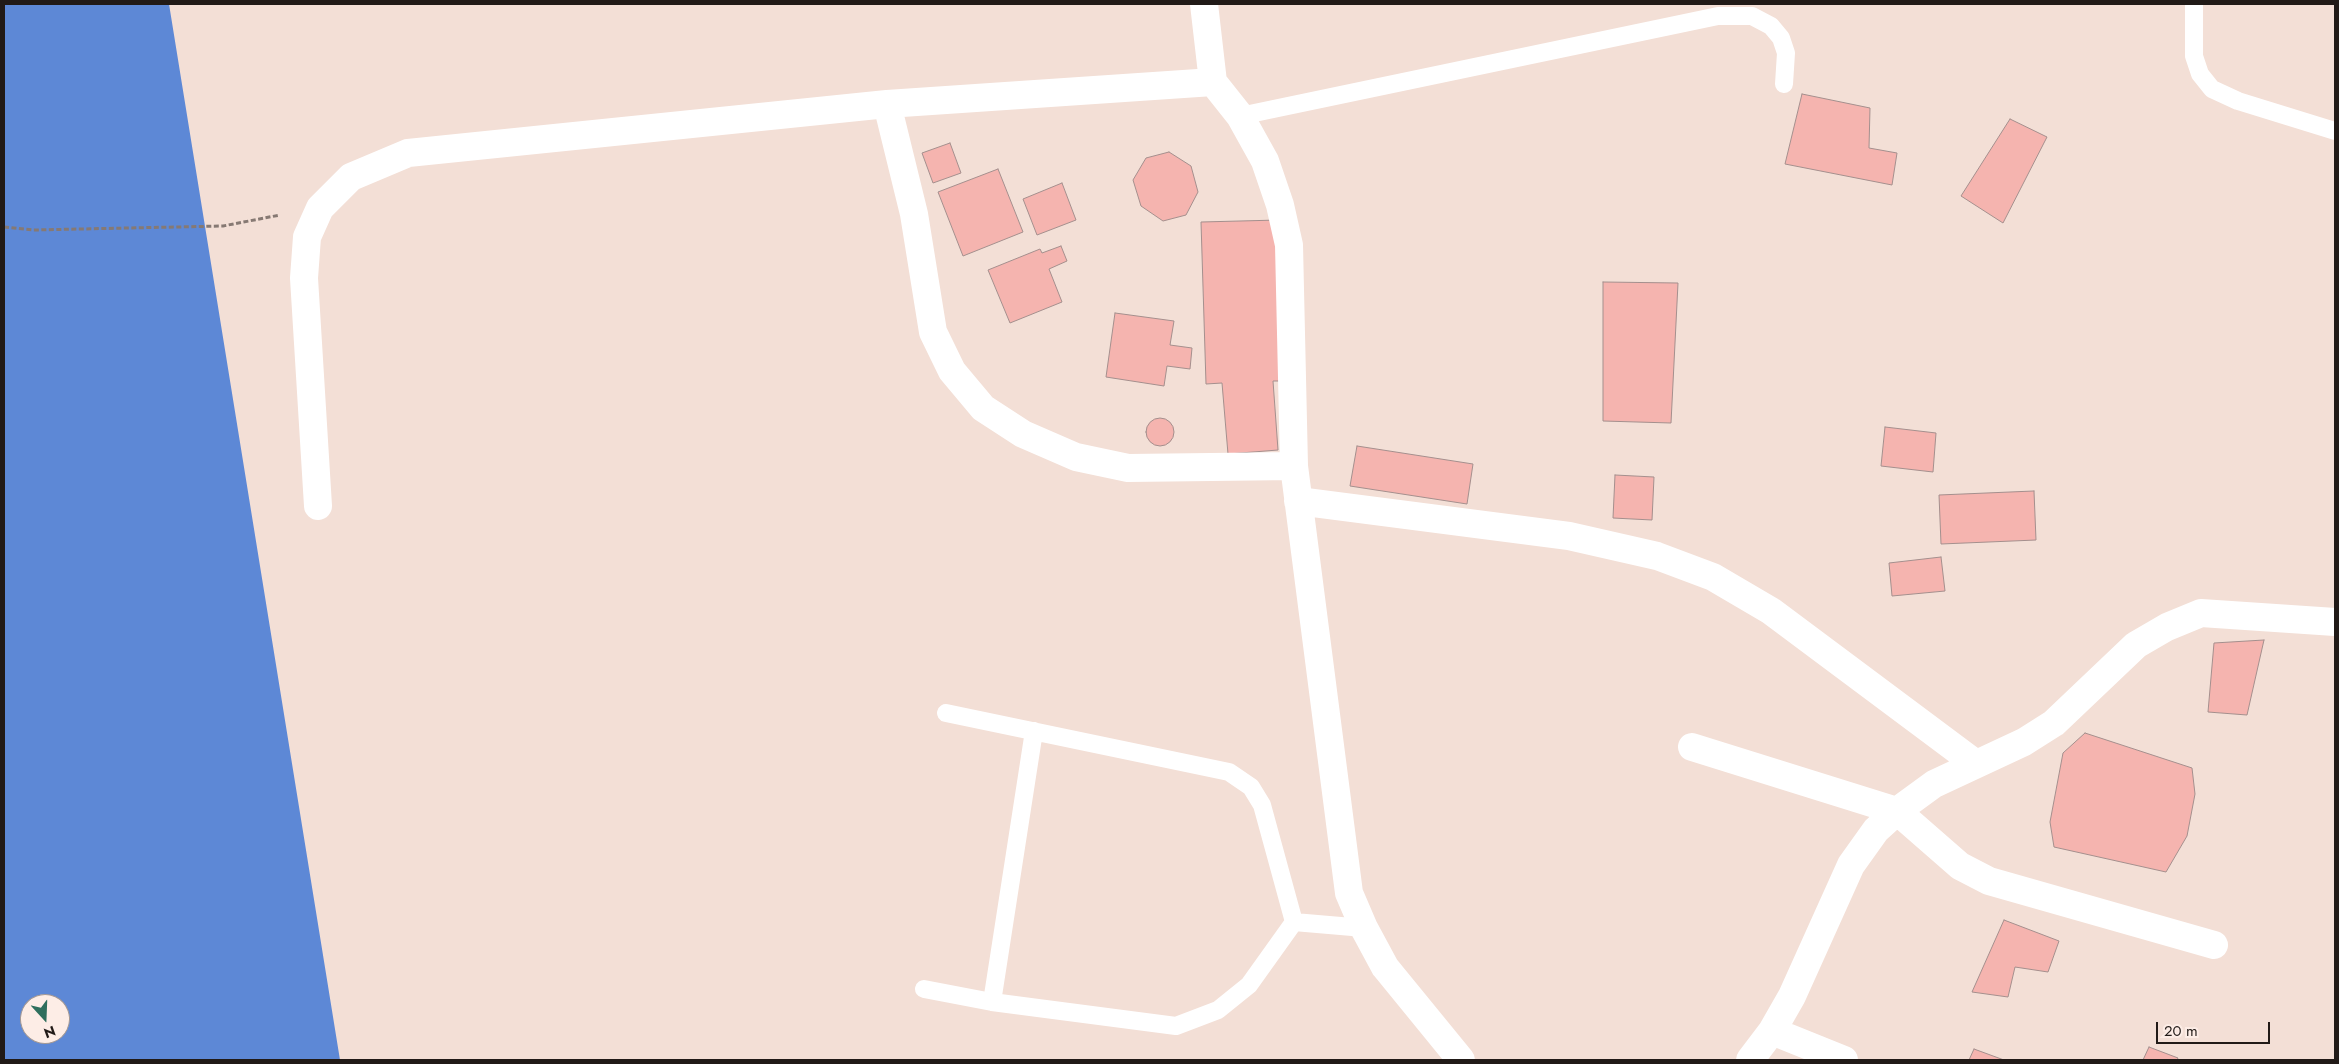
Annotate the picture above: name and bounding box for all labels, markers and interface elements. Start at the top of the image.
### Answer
north arrow [20,994,70,1044]
scale bar [2159,1012,2273,1044]
text: 20 m [2164,1020,2198,1042]
text: N [41,1021,58,1043]

